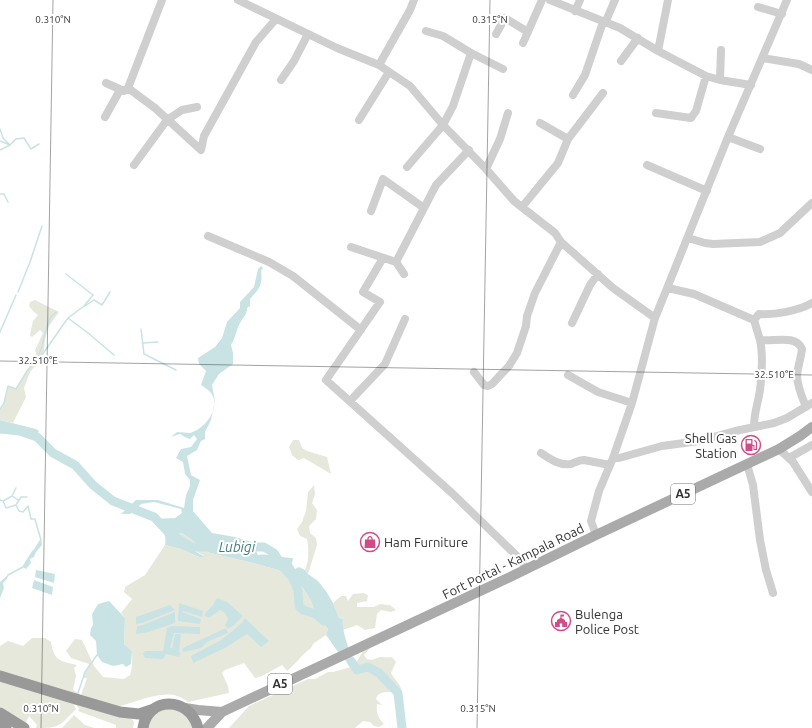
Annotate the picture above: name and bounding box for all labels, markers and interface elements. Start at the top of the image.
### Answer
text: 0.310°N [35,14,71,25]
text: 0.315°N [472,14,508,25]
text: 32.510°E [18,355,58,366]
text: 32.510°E [754,369,794,380]
place label: Shell Gas Station [685,431,737,460]
fuel station icon: Shell Gas Station [740,434,762,456]
road number: A5 [671,484,695,504]
street label: Fort Portal - Kampala Road [440,521,586,601]
shop icon: Ham Furniture [359,531,381,553]
place label: Ham Furniture [384,535,468,549]
water label: Lubigi [219,539,256,555]
place label: Bulenga Police Post [575,607,639,636]
public building icon: Bulenga Police Post [550,610,572,632]
road number: A5 [268,674,292,694]
text: 0.310°N [23,703,59,714]
text: 0.315°N [460,703,496,714]

